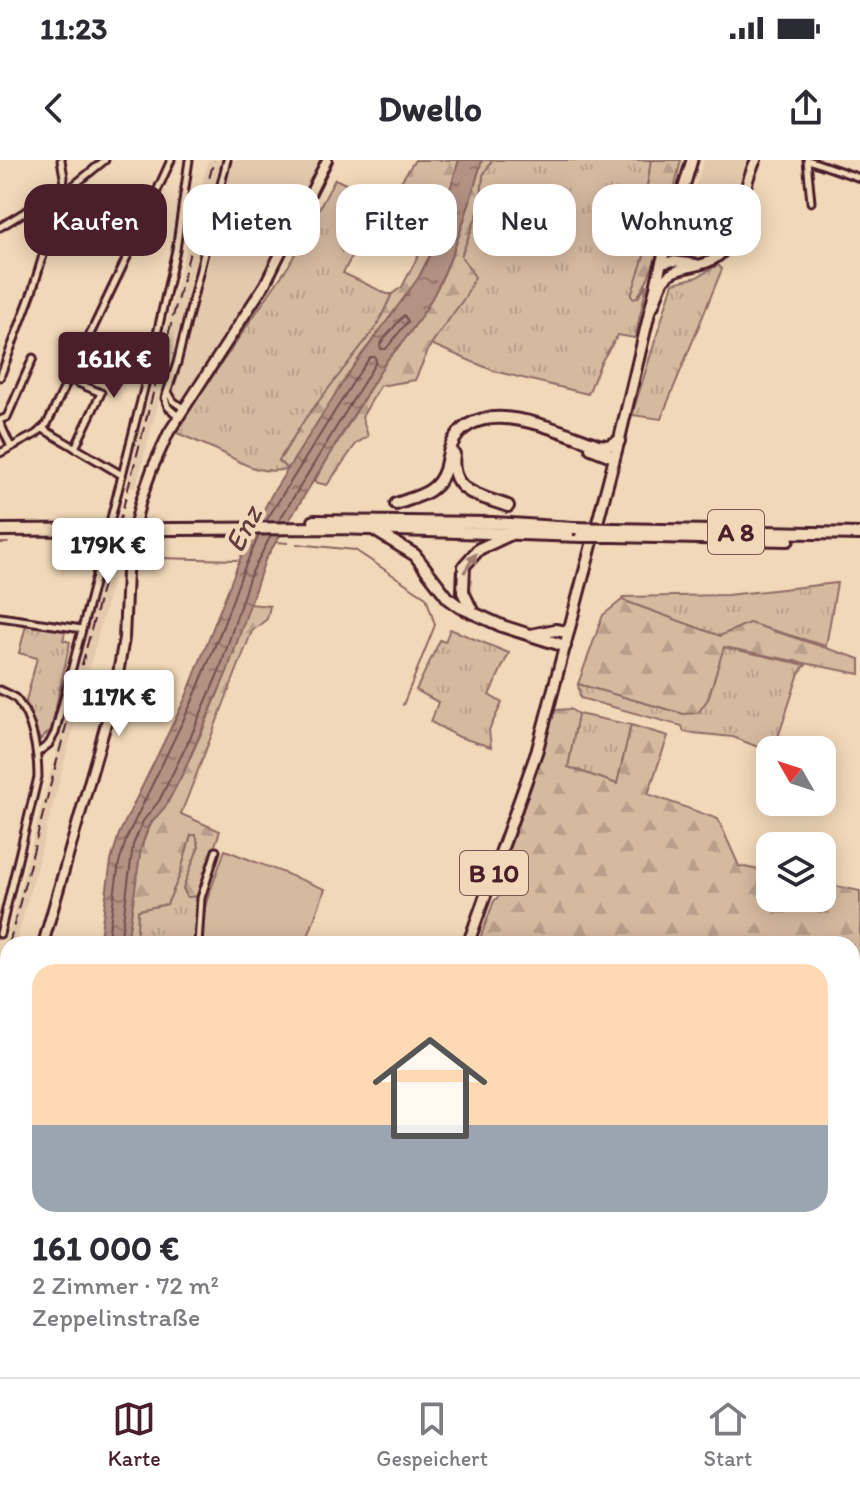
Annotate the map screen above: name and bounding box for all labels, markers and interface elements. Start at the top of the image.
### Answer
text: 11:23 [40,10,107,47]
icon: back [32,86,76,130]
icon: share [784,86,828,130]
text: Dwello [378,87,482,130]
chip: Kaufen [24,184,167,256]
chip: Mieten [183,184,320,256]
chip: Filter [336,184,457,256]
chip: Neu [473,184,576,256]
chip: Wohnung [592,184,761,256]
pin: 161K € [49,332,179,400]
text: 161K € [76,342,152,374]
water label: Enz [215,497,271,558]
road number: A 8 [708,510,764,554]
pin: 179K € [43,518,173,586]
text: 179K € [70,528,146,560]
one-way arrow [462,551,477,574]
pin: 117K € [54,670,184,738]
text: 117K € [82,680,156,712]
north arrow [756,736,836,816]
map controls [756,736,836,912]
button: layers [756,832,836,912]
road number: B 10 [460,851,528,895]
icon: home [358,1016,502,1160]
text: 161 000 € [32,1228,179,1269]
text: 2 Zimmer · 72 m² [32,1269,219,1301]
text: Zeppelinstraße [32,1301,200,1333]
tab: Karte [108,1397,161,1472]
tab: Gespeichert [376,1397,488,1472]
tab: Start [704,1397,752,1472]

